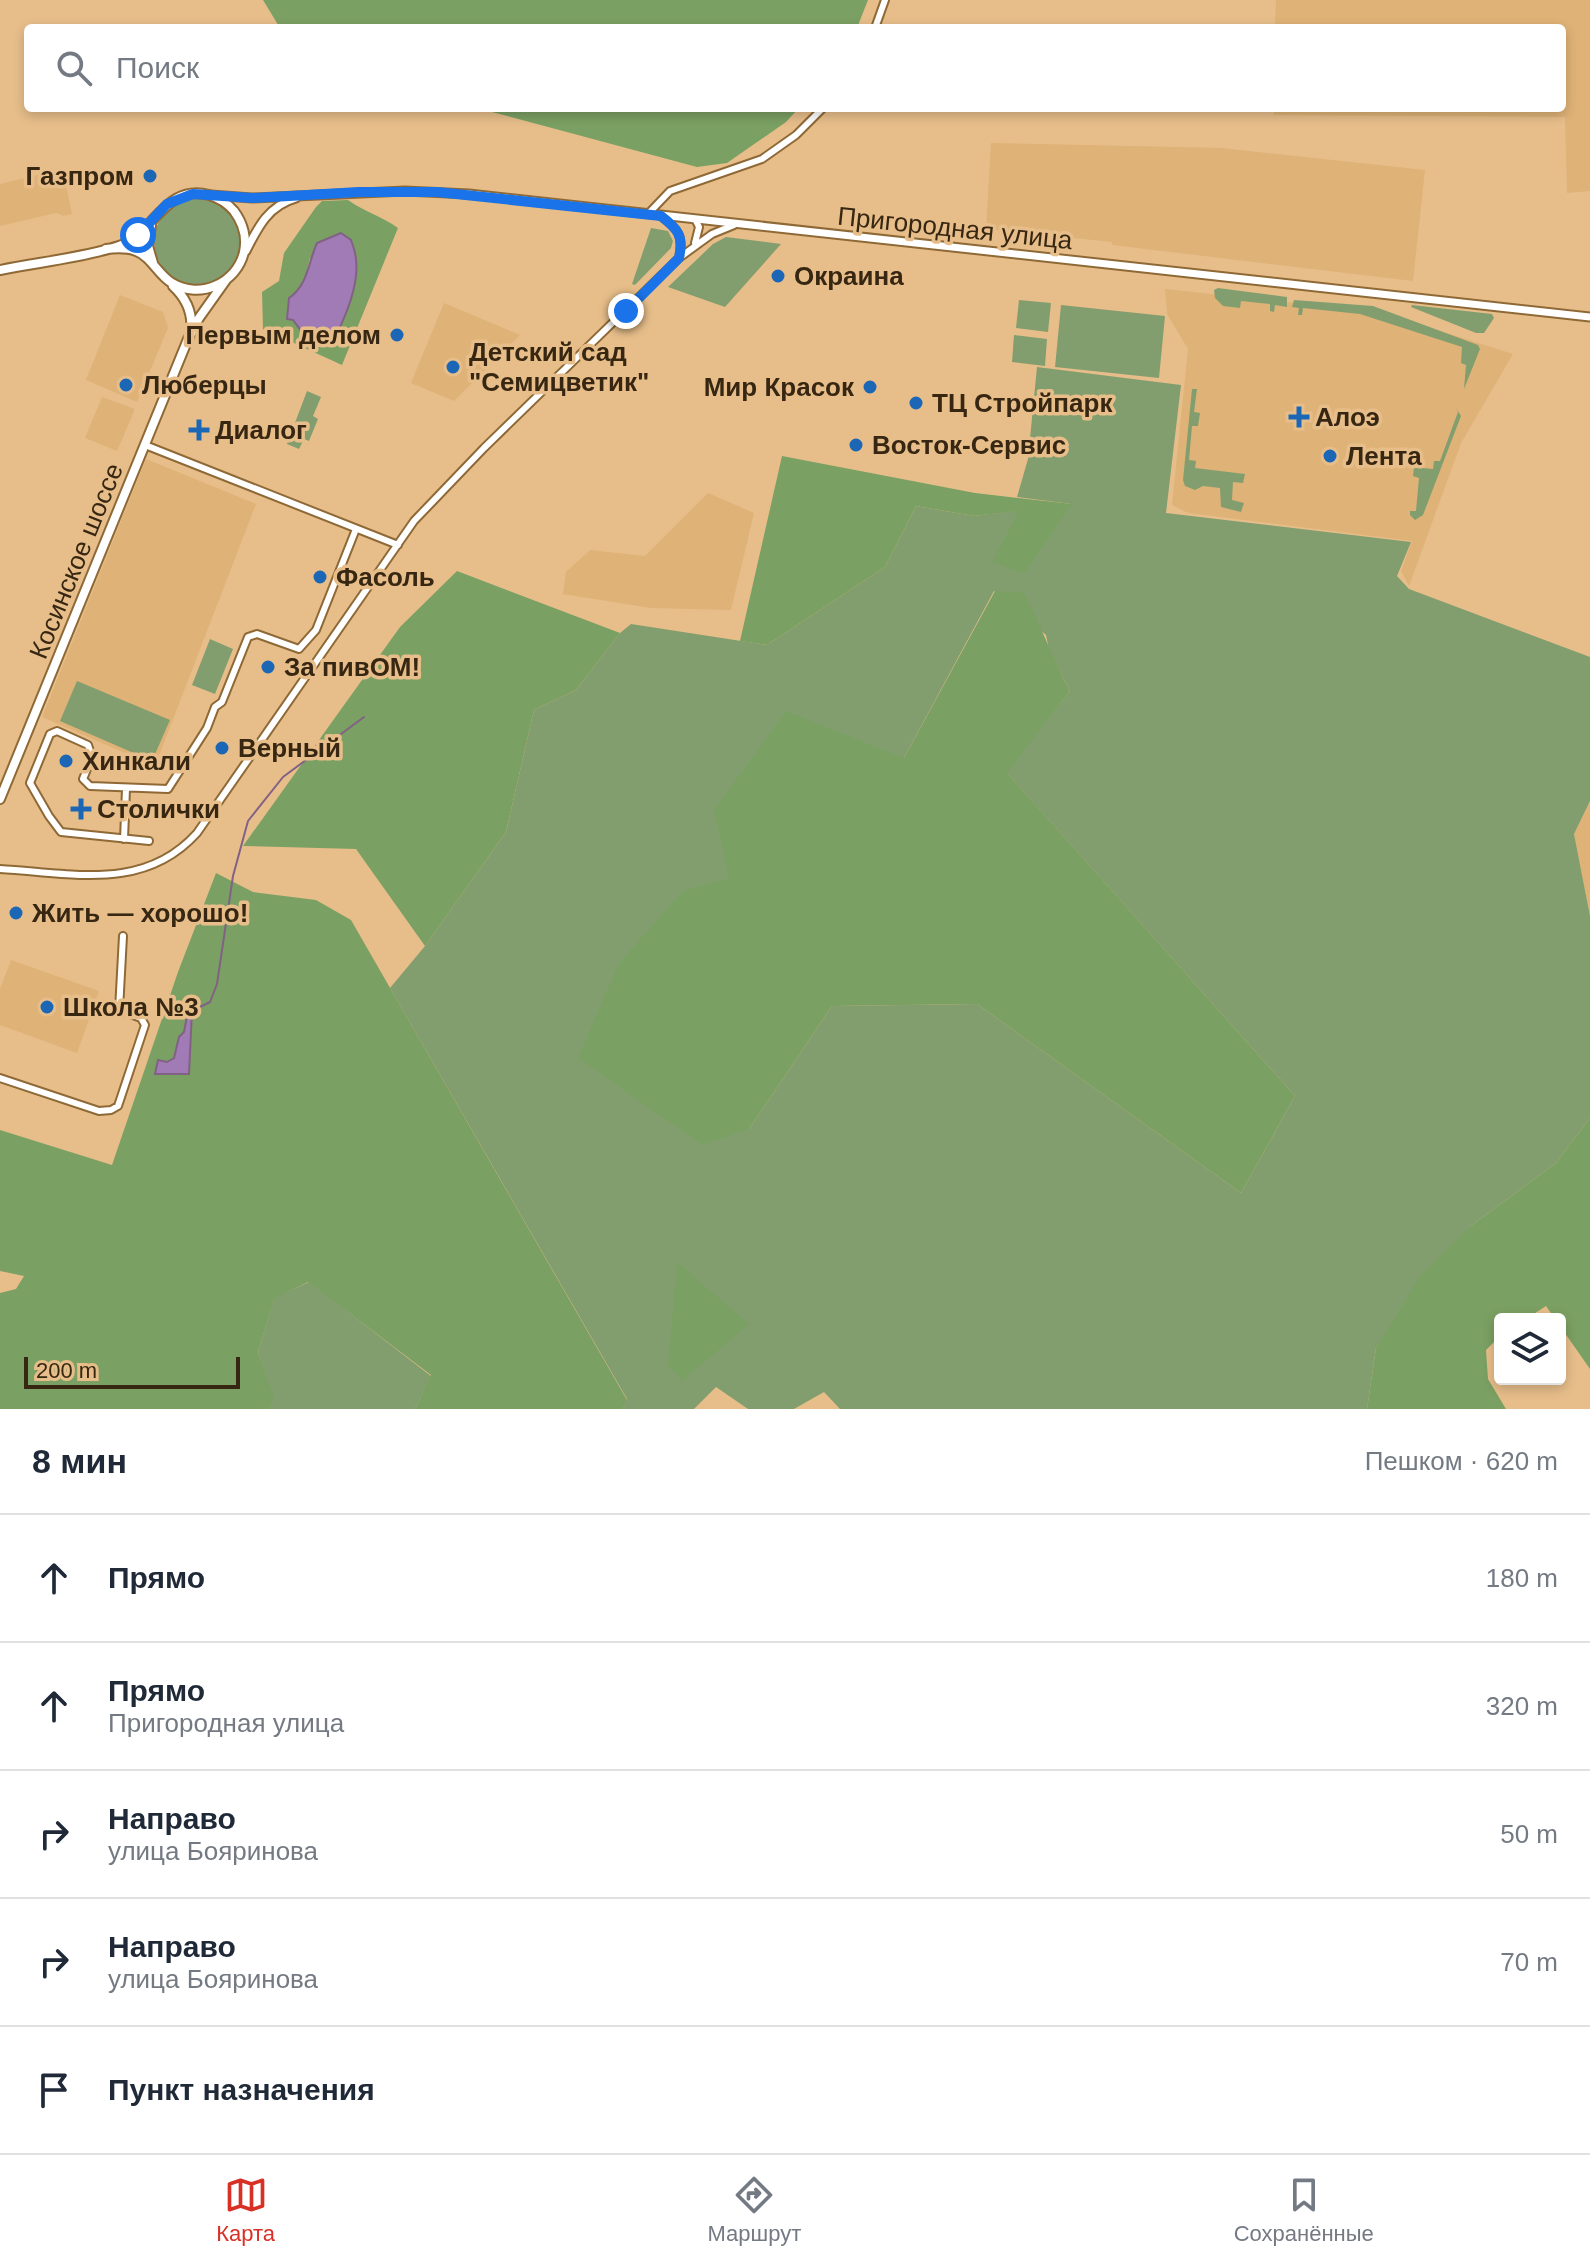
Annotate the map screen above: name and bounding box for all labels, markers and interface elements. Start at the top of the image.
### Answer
search box [24,24,1566,112]
icon: search [52,46,96,90]
text: Поиск [116,51,199,84]
place label: Газпром [26,161,134,191]
marker: Газпром [141,167,159,185]
street label: Пригородная улица [836,201,1075,255]
route start [120,217,156,253]
place label: Окраина [794,261,904,291]
marker: Окраина [769,267,787,285]
route end [608,293,644,329]
place label: Первым делом [185,320,381,350]
marker: Первым делом [388,326,406,344]
place label: Детский сад "Семицветик" [469,337,649,397]
marker: Детский сад "Семицветик" [444,358,462,376]
place label: Люберцы [142,370,267,400]
place label: Мир Красок [704,372,855,402]
marker: Люберцы [117,376,135,394]
marker: Мир Красок [861,378,879,396]
place label: ТЦ Стройпарк [932,388,1113,418]
marker: ТЦ Стройпарк [907,394,925,412]
place label: Алоэ [1315,402,1380,432]
marker: Алоэ [1290,408,1308,426]
place label: Диалог [215,415,307,445]
marker: Диалог [190,421,208,439]
place label: Восток-Сервис [872,430,1066,460]
marker: Восток-Сервис [847,436,865,454]
place label: Лента [1346,441,1422,471]
marker: Лента [1321,447,1339,465]
street label: Косинское шоссе [23,459,129,663]
place label: Фасоль [336,562,435,592]
marker: Фасоль [311,568,329,586]
place label: За пивОМ! [284,652,420,682]
marker: За пивОМ! [259,658,277,676]
place label: Верный [238,733,341,763]
marker: Верный [213,739,231,757]
place label: Хинкали [82,746,191,776]
marker: Хинкали [57,752,75,770]
place label: Столички [97,794,220,824]
marker: Столички [72,800,90,818]
place label: Жить — хорошо! [31,898,248,928]
marker: Жить — хорошо! [7,904,25,922]
place label: Школа №3 [63,992,199,1022]
marker: Школа №3 [38,998,56,1016]
map controls [1494,1313,1566,1385]
button: layers [1494,1313,1566,1385]
scale bar [24,1353,240,1389]
text: 200 m [36,1358,97,1383]
text: 8 мин [32,1442,127,1480]
text: Пешком · 620 m [1365,1446,1558,1476]
icon: ahead [32,1556,76,1600]
text: Прямо [108,1561,205,1594]
text: 180 m [1486,1563,1558,1593]
text: Прямо [108,1674,205,1707]
icon: ahead [32,1684,76,1728]
text: 320 m [1486,1691,1558,1721]
text: Пригородная улица [108,1708,344,1738]
text: Направо [108,1802,236,1835]
icon: right [32,1812,76,1856]
text: 50 m [1500,1819,1558,1849]
text: улица Бояринова [108,1836,318,1866]
text: Направо [108,1930,236,1963]
icon: right [32,1940,76,1984]
text: 70 m [1500,1947,1558,1977]
text: улица Бояринова [108,1964,318,1994]
icon: arrive [32,2068,76,2112]
text: Пункт назначения [108,2073,375,2106]
tab: Карта [216,2173,275,2247]
tab: Маршрут [708,2173,801,2247]
tab: Сохранённые [1234,2173,1374,2247]

